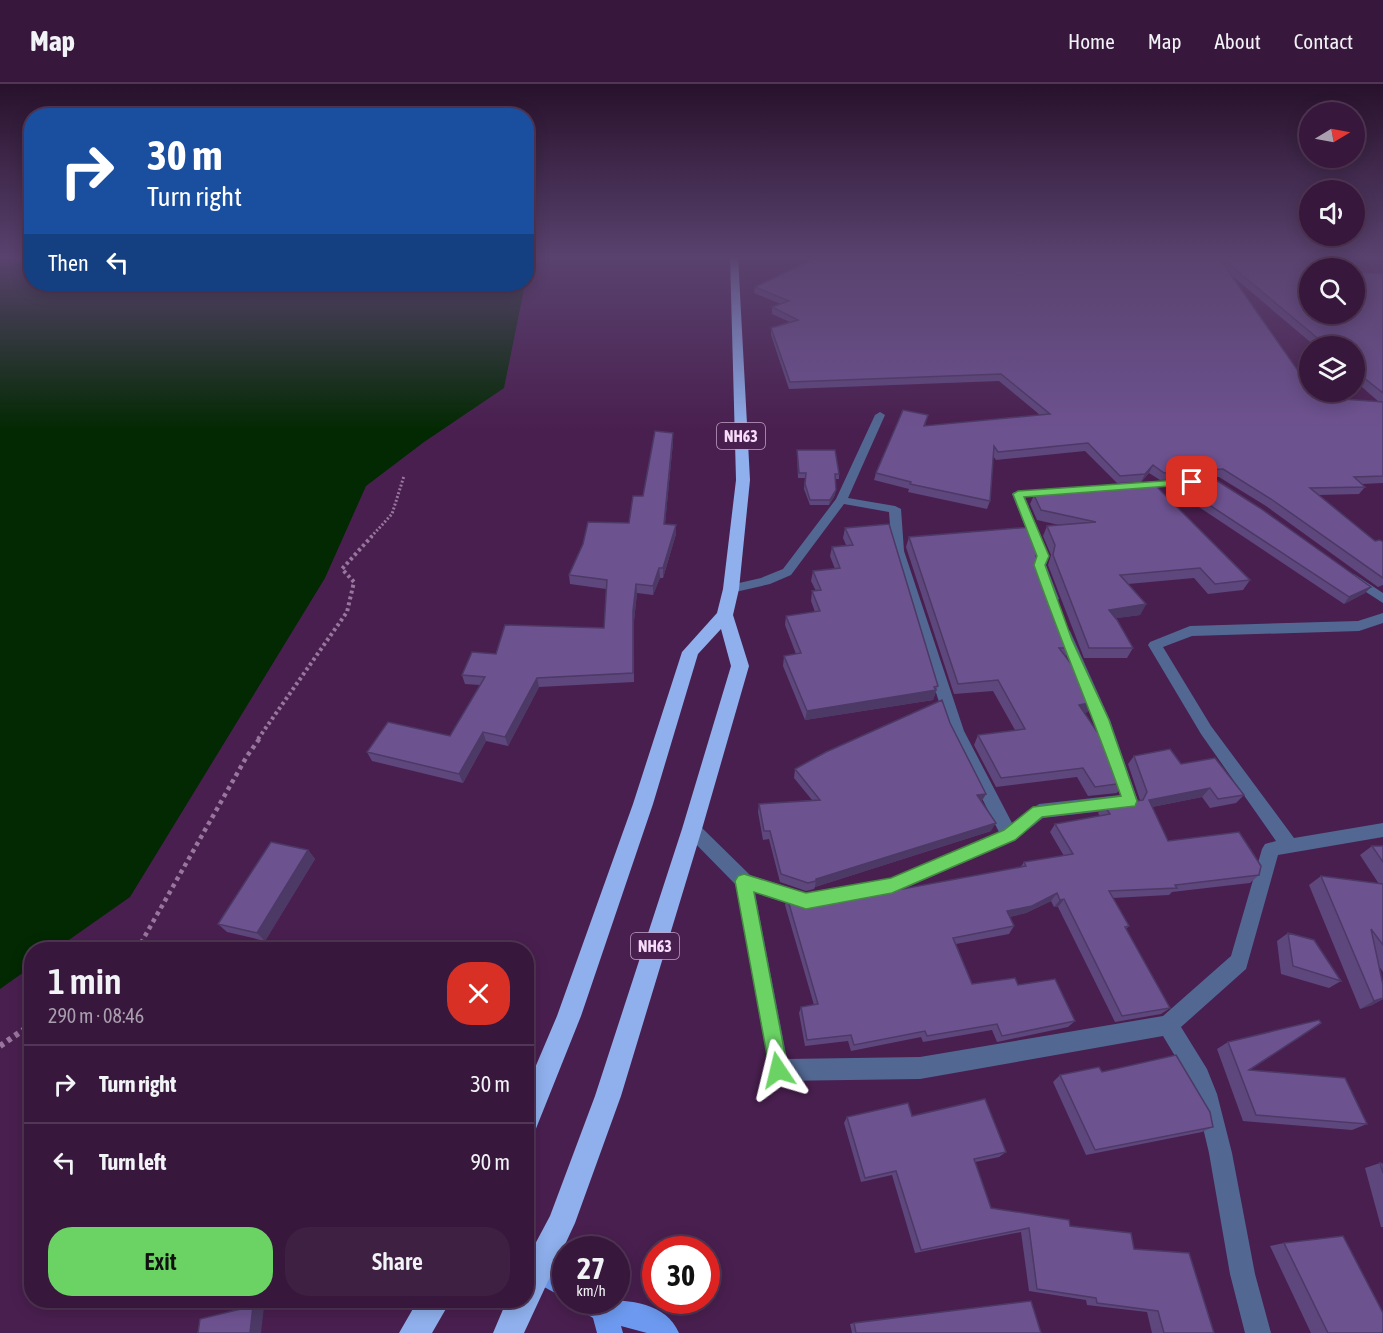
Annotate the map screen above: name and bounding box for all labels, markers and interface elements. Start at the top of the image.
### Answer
text: Map [30,25,75,57]
text: Home [1068,29,1115,53]
text: Map [1148,29,1182,53]
text: About [1215,29,1261,53]
text: Contact [1294,29,1353,53]
north arrow [1299,102,1365,168]
map controls [1299,102,1365,402]
text: 30 m [147,131,222,179]
icon: right [48,132,126,210]
button: sound [1299,180,1365,246]
text: Turn right [147,181,242,212]
icon: left [101,246,134,279]
text: Then [48,250,89,276]
button: search [1299,258,1365,324]
button: layers [1299,336,1365,402]
road number: NH63 [717,423,765,449]
pin [1166,456,1217,507]
icon: arrive [1175,465,1208,498]
road number: NH63 [631,933,679,959]
text: 1 min [48,960,122,1002]
button: close [447,962,510,1025]
text: 290 m · 08:46 [48,1004,144,1027]
position arrow [746,1038,810,1102]
icon: right [48,1068,81,1101]
text: Turn right [99,1071,176,1097]
text: 30 m [470,1071,510,1097]
icon: left [48,1146,81,1179]
text: Turn left [99,1149,166,1175]
text: 90 m [470,1149,510,1175]
button: Exit [48,1227,273,1296]
button: Share [285,1227,510,1296]
speed limit sign: 30 [642,1236,720,1314]
text: 27 [577,1251,605,1285]
text: km/h [576,1282,606,1299]

